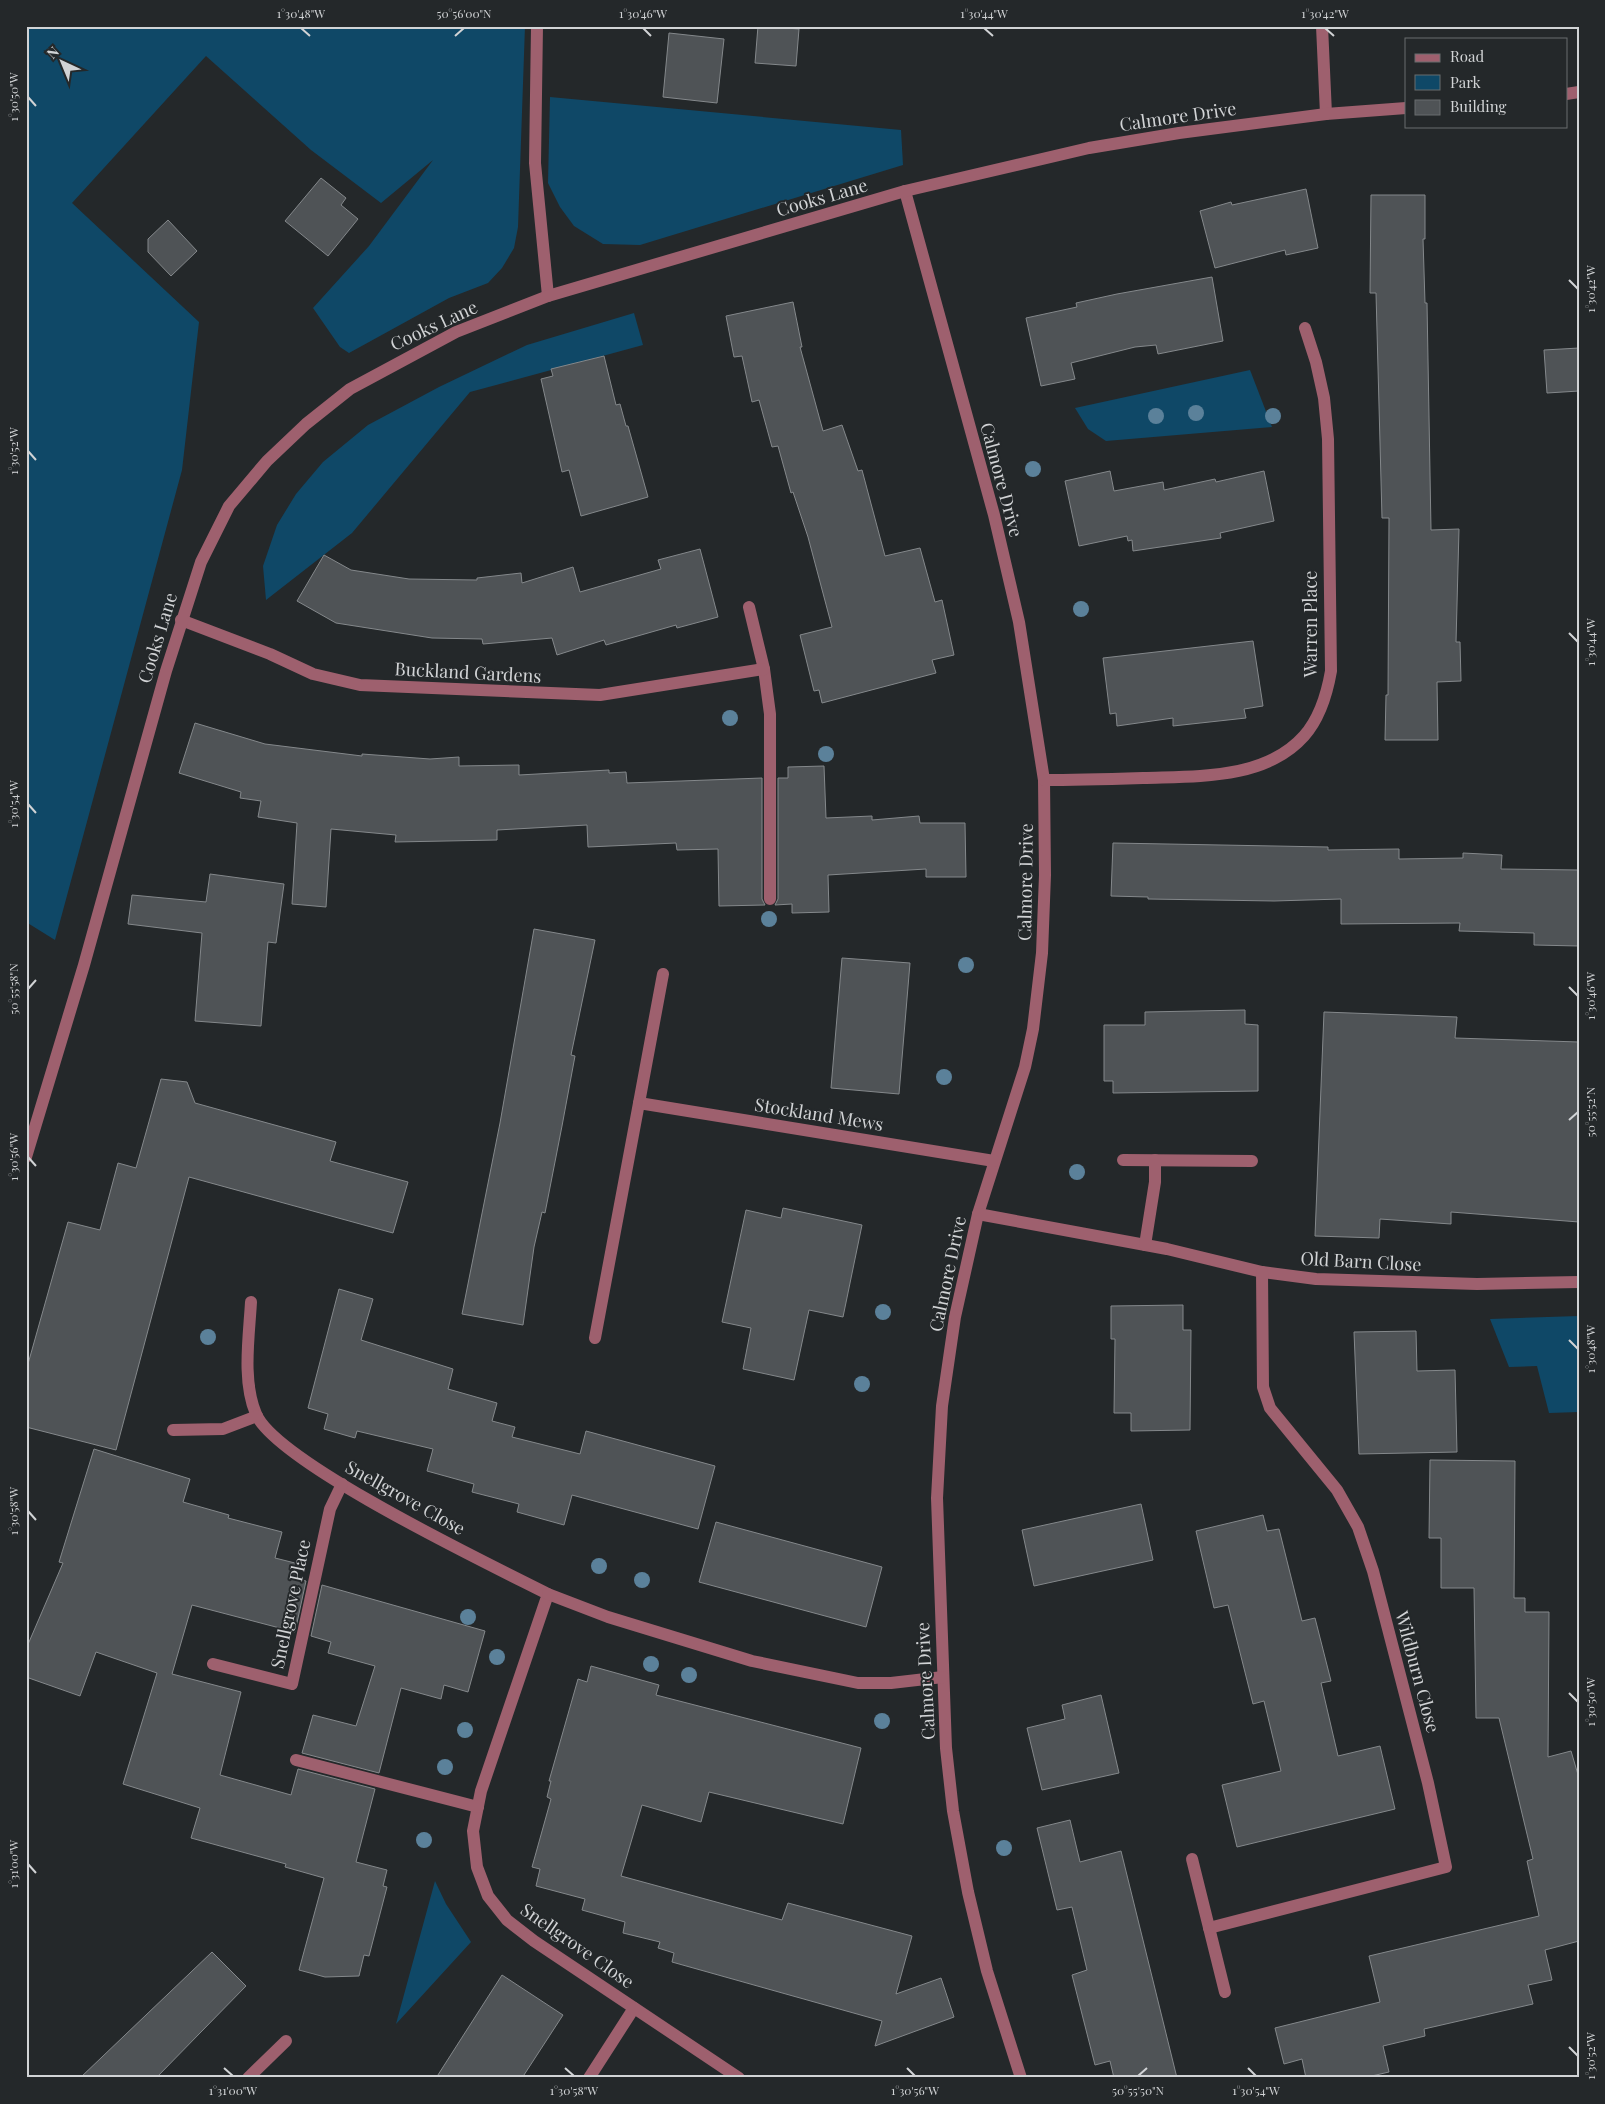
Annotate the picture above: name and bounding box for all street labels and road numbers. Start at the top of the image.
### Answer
street label: Calmore Drive [1118,96,1238,136]
street label: Cooks Lane [773,173,870,221]
street label: Cooks Lane [386,294,481,356]
street label: Calmore Drive [975,420,1029,540]
street label: Warren Place [1298,571,1322,678]
street label: Cooks Lane [132,589,182,686]
street label: Buckland Gardens [394,656,542,688]
street label: Calmore Drive [1012,823,1038,941]
street label: Stockland Mews [753,1092,885,1136]
street label: Calmore Drive [923,1214,971,1334]
street label: Old Barn Close [1300,1246,1422,1276]
street label: Snellgrove Close [341,1454,470,1540]
street label: Snellgrove Place [265,1537,315,1671]
street label: Wildburn Close [1390,1607,1446,1735]
street label: Calmore Drive [910,1622,940,1740]
street label: Snellgrove Close [516,1897,639,1993]

